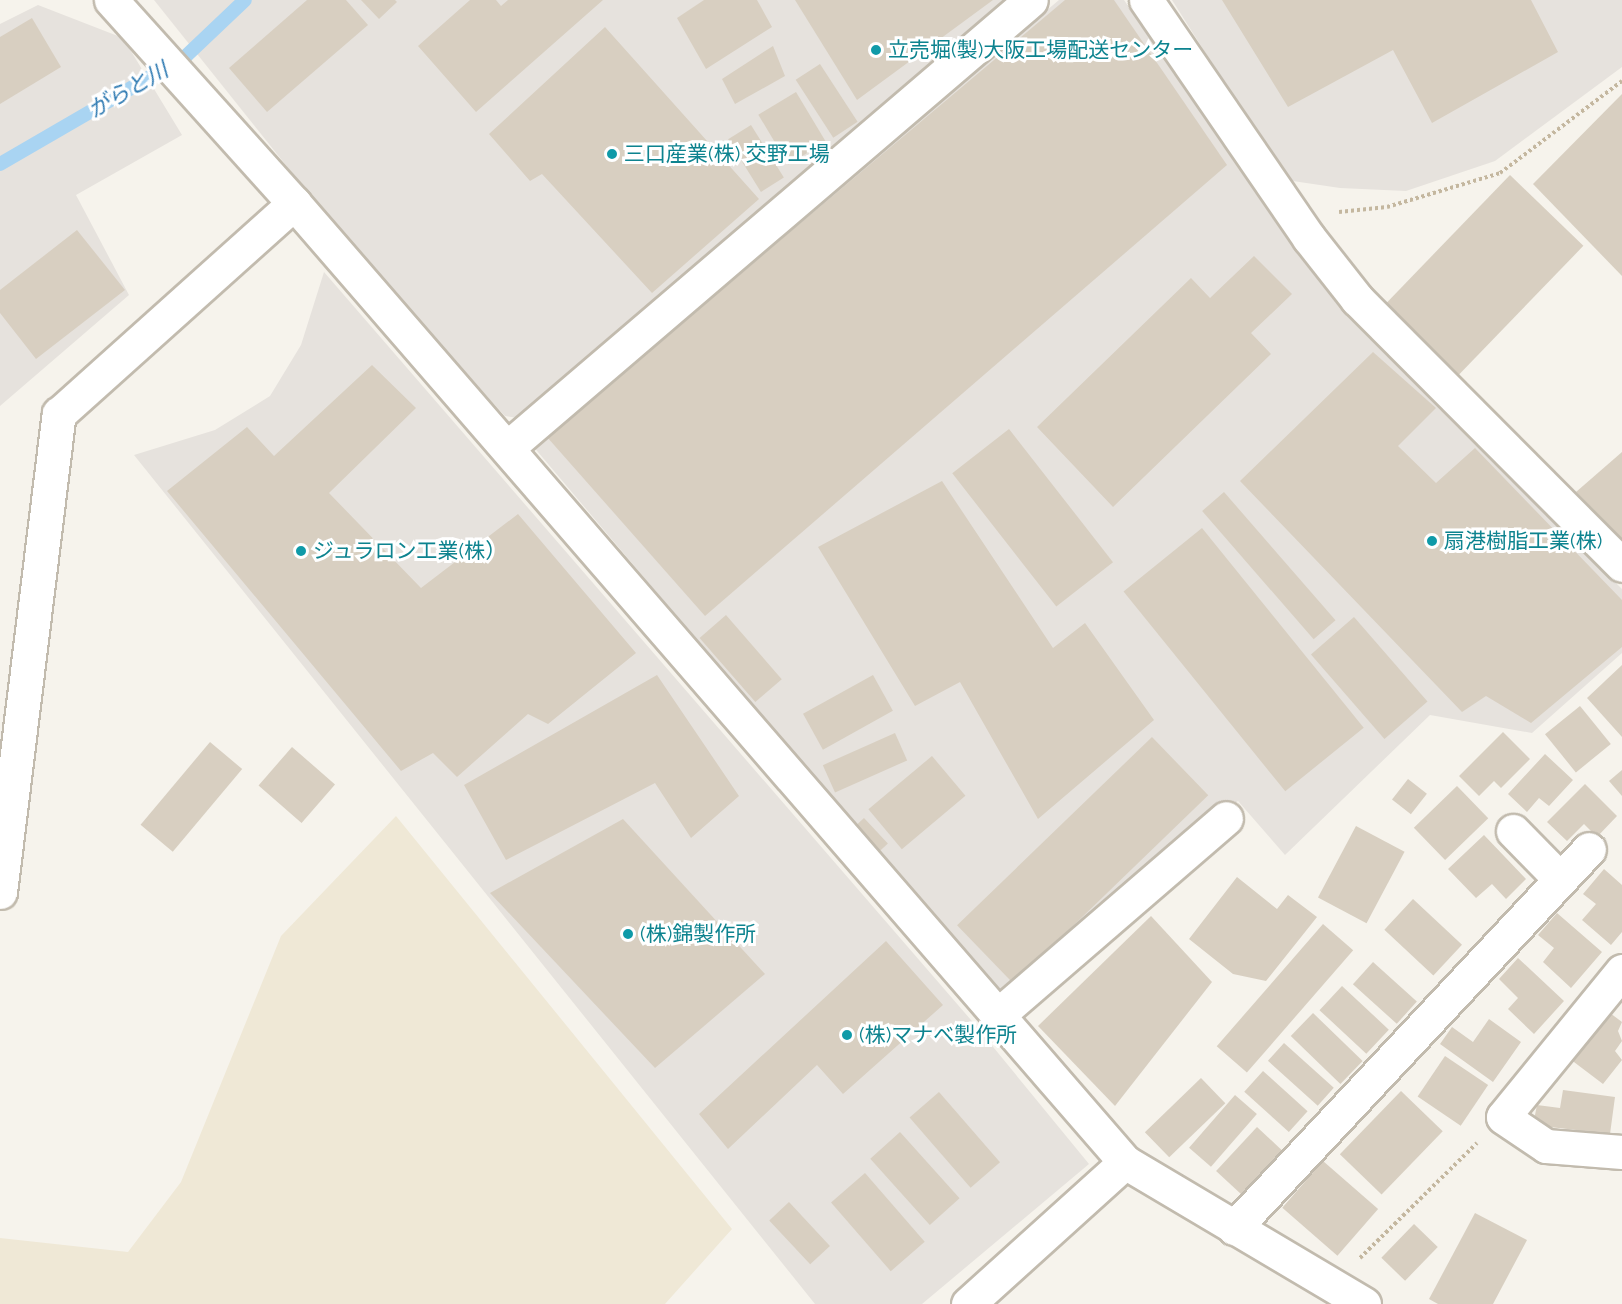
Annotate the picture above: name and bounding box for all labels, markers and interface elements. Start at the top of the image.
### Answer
place label: 立売堀(製)大阪工場配送センター [888,37,1193,63]
marker: 立売堀(製)大阪工場配送センター [869,43,883,57]
water label: がらと川 [83,57,173,123]
place label: 三口産業(株) 交野工場 [624,141,830,167]
marker: 三口産業(株) 交野工場 [605,147,619,161]
place label: 扇港樹脂工業(株) [1444,528,1602,554]
marker: 扇港樹脂工業(株) [1425,534,1439,548]
place label: ジュラロン工業(株） [313,538,508,564]
marker: ジュラロン工業(株） [294,544,308,558]
place label: (株)錦製作所 [640,921,756,947]
marker: (株)錦製作所 [621,927,635,941]
place label: (株)マナべ製作所 [859,1022,1017,1048]
marker: (株)マナべ製作所 [840,1028,854,1042]

